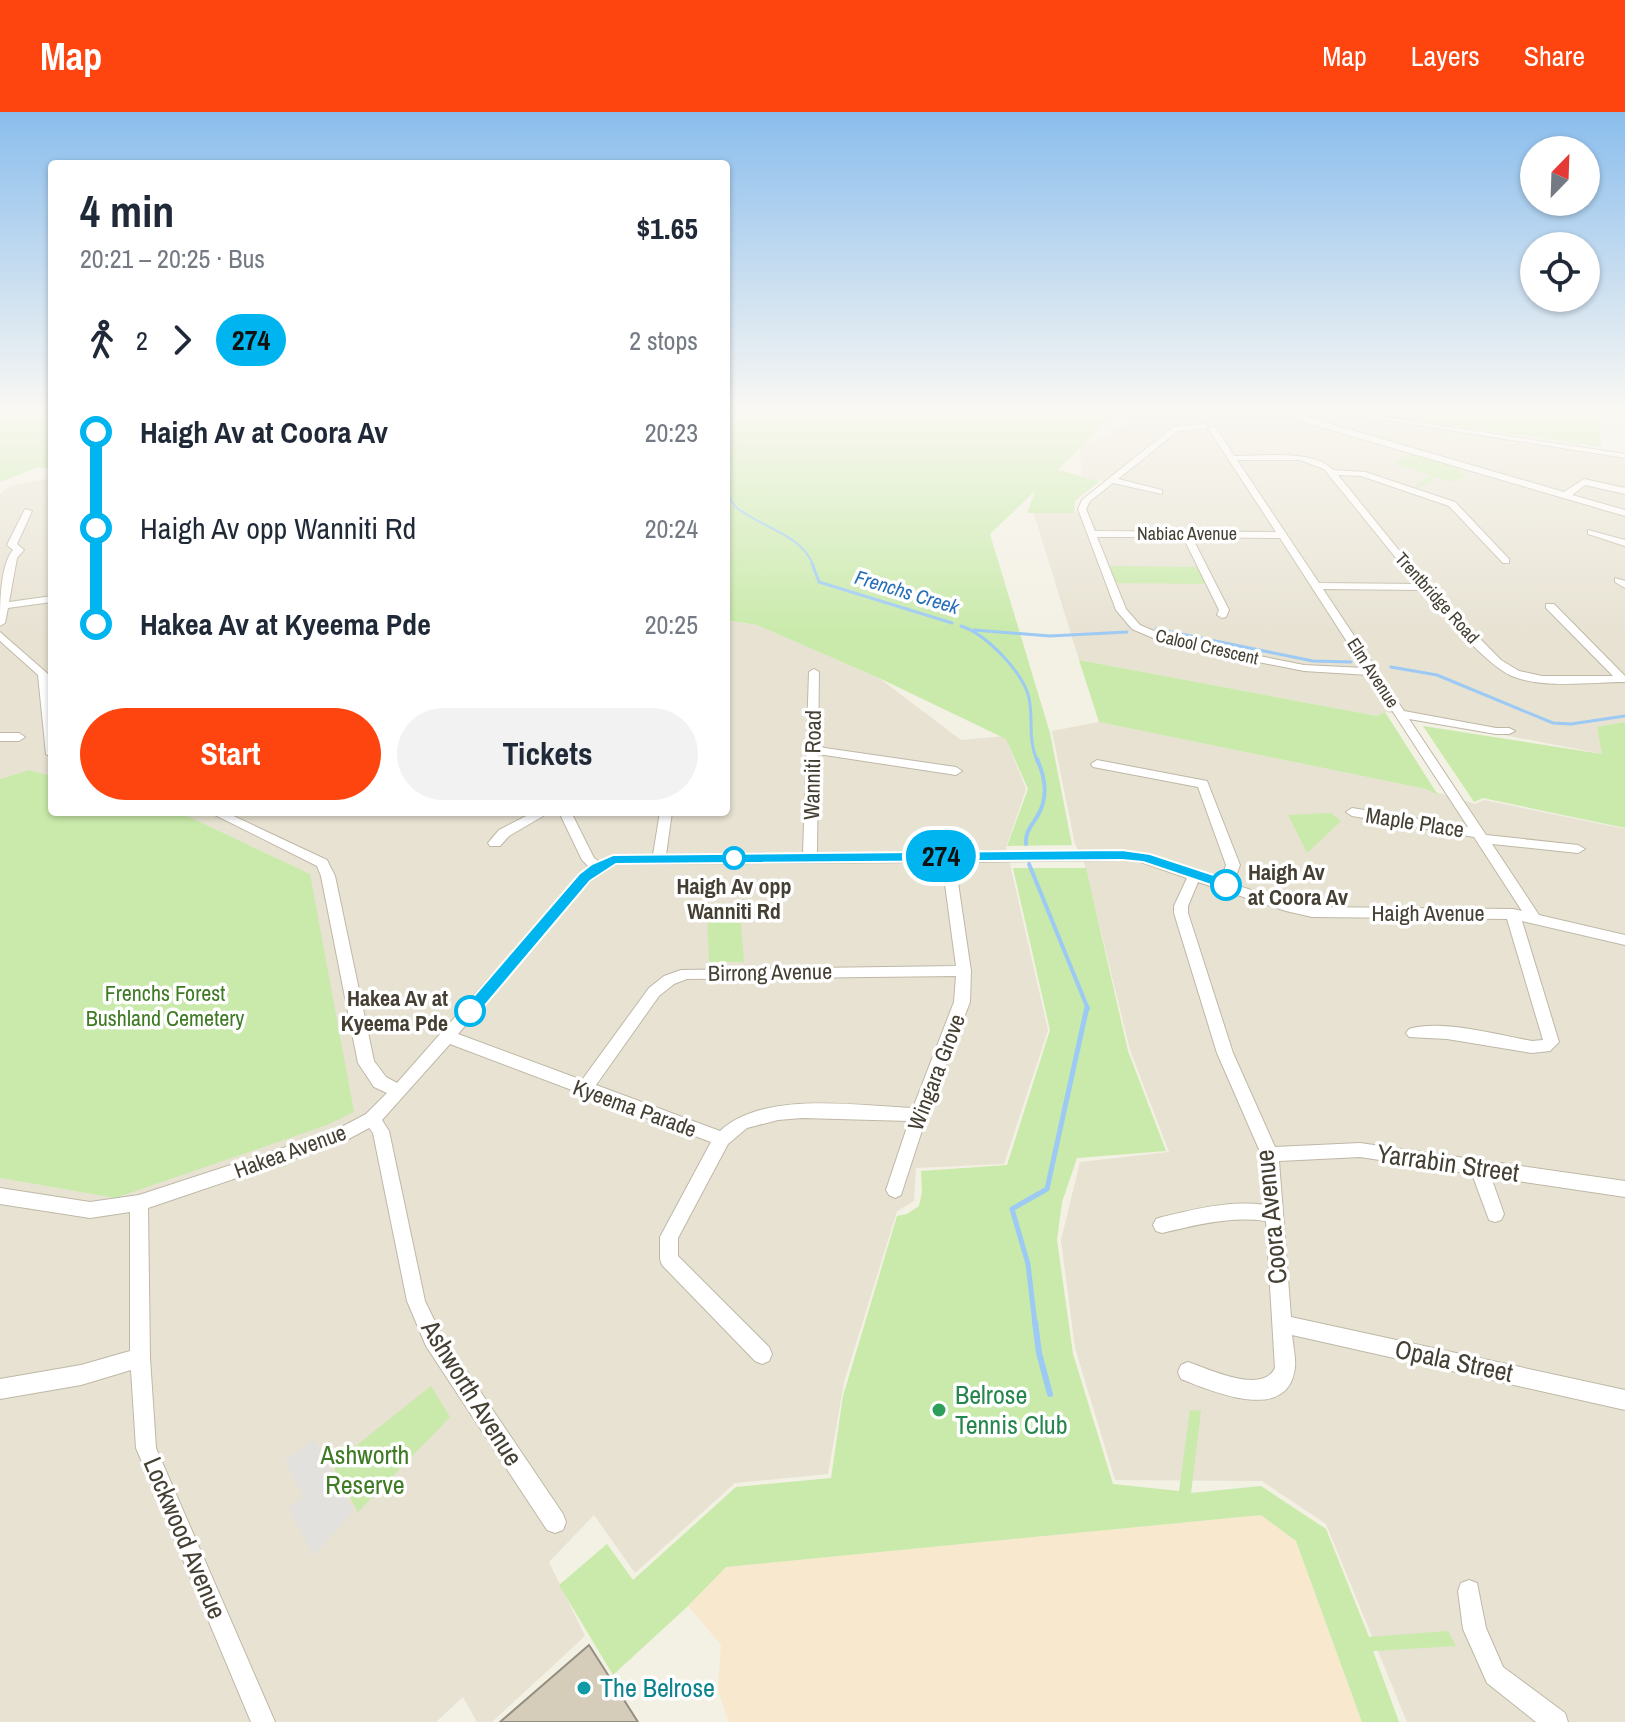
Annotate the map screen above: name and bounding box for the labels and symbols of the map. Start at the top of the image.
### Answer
north arrow [1520,136,1600,216]
street label: Nabiac Avenue [1137,521,1237,546]
street label: Trentbridge Road [1390,547,1485,649]
water label: Frenchs Creek [852,563,963,620]
street label: Calool Crescent [1153,623,1261,671]
street label: Elm Avenue [1342,633,1405,712]
street label: Wanniti Road [796,710,828,820]
street label: Maple Place [1364,799,1466,845]
line badge: 274 [895,830,987,882]
marker: Haigh Av opp Wanniti Rd [723,847,745,869]
place label: Haigh Av at Coora Av [1248,857,1348,912]
marker: Haigh Av at Coora Av [1211,870,1241,900]
place label: Haigh Av opp Wanniti Rd [677,871,791,926]
street label: Haigh Avenue [1371,898,1485,928]
street label: Birrong Avenue [708,956,832,988]
park label: Frenchs Forest Bushland Cemetery [86,978,244,1033]
place label: Hakea Av at Kyeema Pde [341,983,448,1038]
marker: Hakea Av at Kyeema Pde [455,996,485,1026]
street label: Wingara Grove [900,1010,972,1134]
street label: Kyeema Parade [569,1072,701,1144]
street label: Hakea Avenue [230,1117,350,1185]
street label: Yarrabin Street [1375,1135,1521,1190]
street label: Coora Avenue [1246,1148,1295,1286]
street label: Ashworth Avenue [413,1312,531,1472]
street label: Opala Street [1392,1331,1516,1390]
place label: Belrose Tennis Club [955,1377,1068,1442]
marker: Belrose Tennis Club [930,1401,948,1419]
park label: Ashworth Reserve [320,1437,409,1502]
street label: Lockwood Avenue [136,1451,235,1624]
place label: The Belrose [600,1670,715,1705]
marker: The Belrose [575,1679,593,1697]

